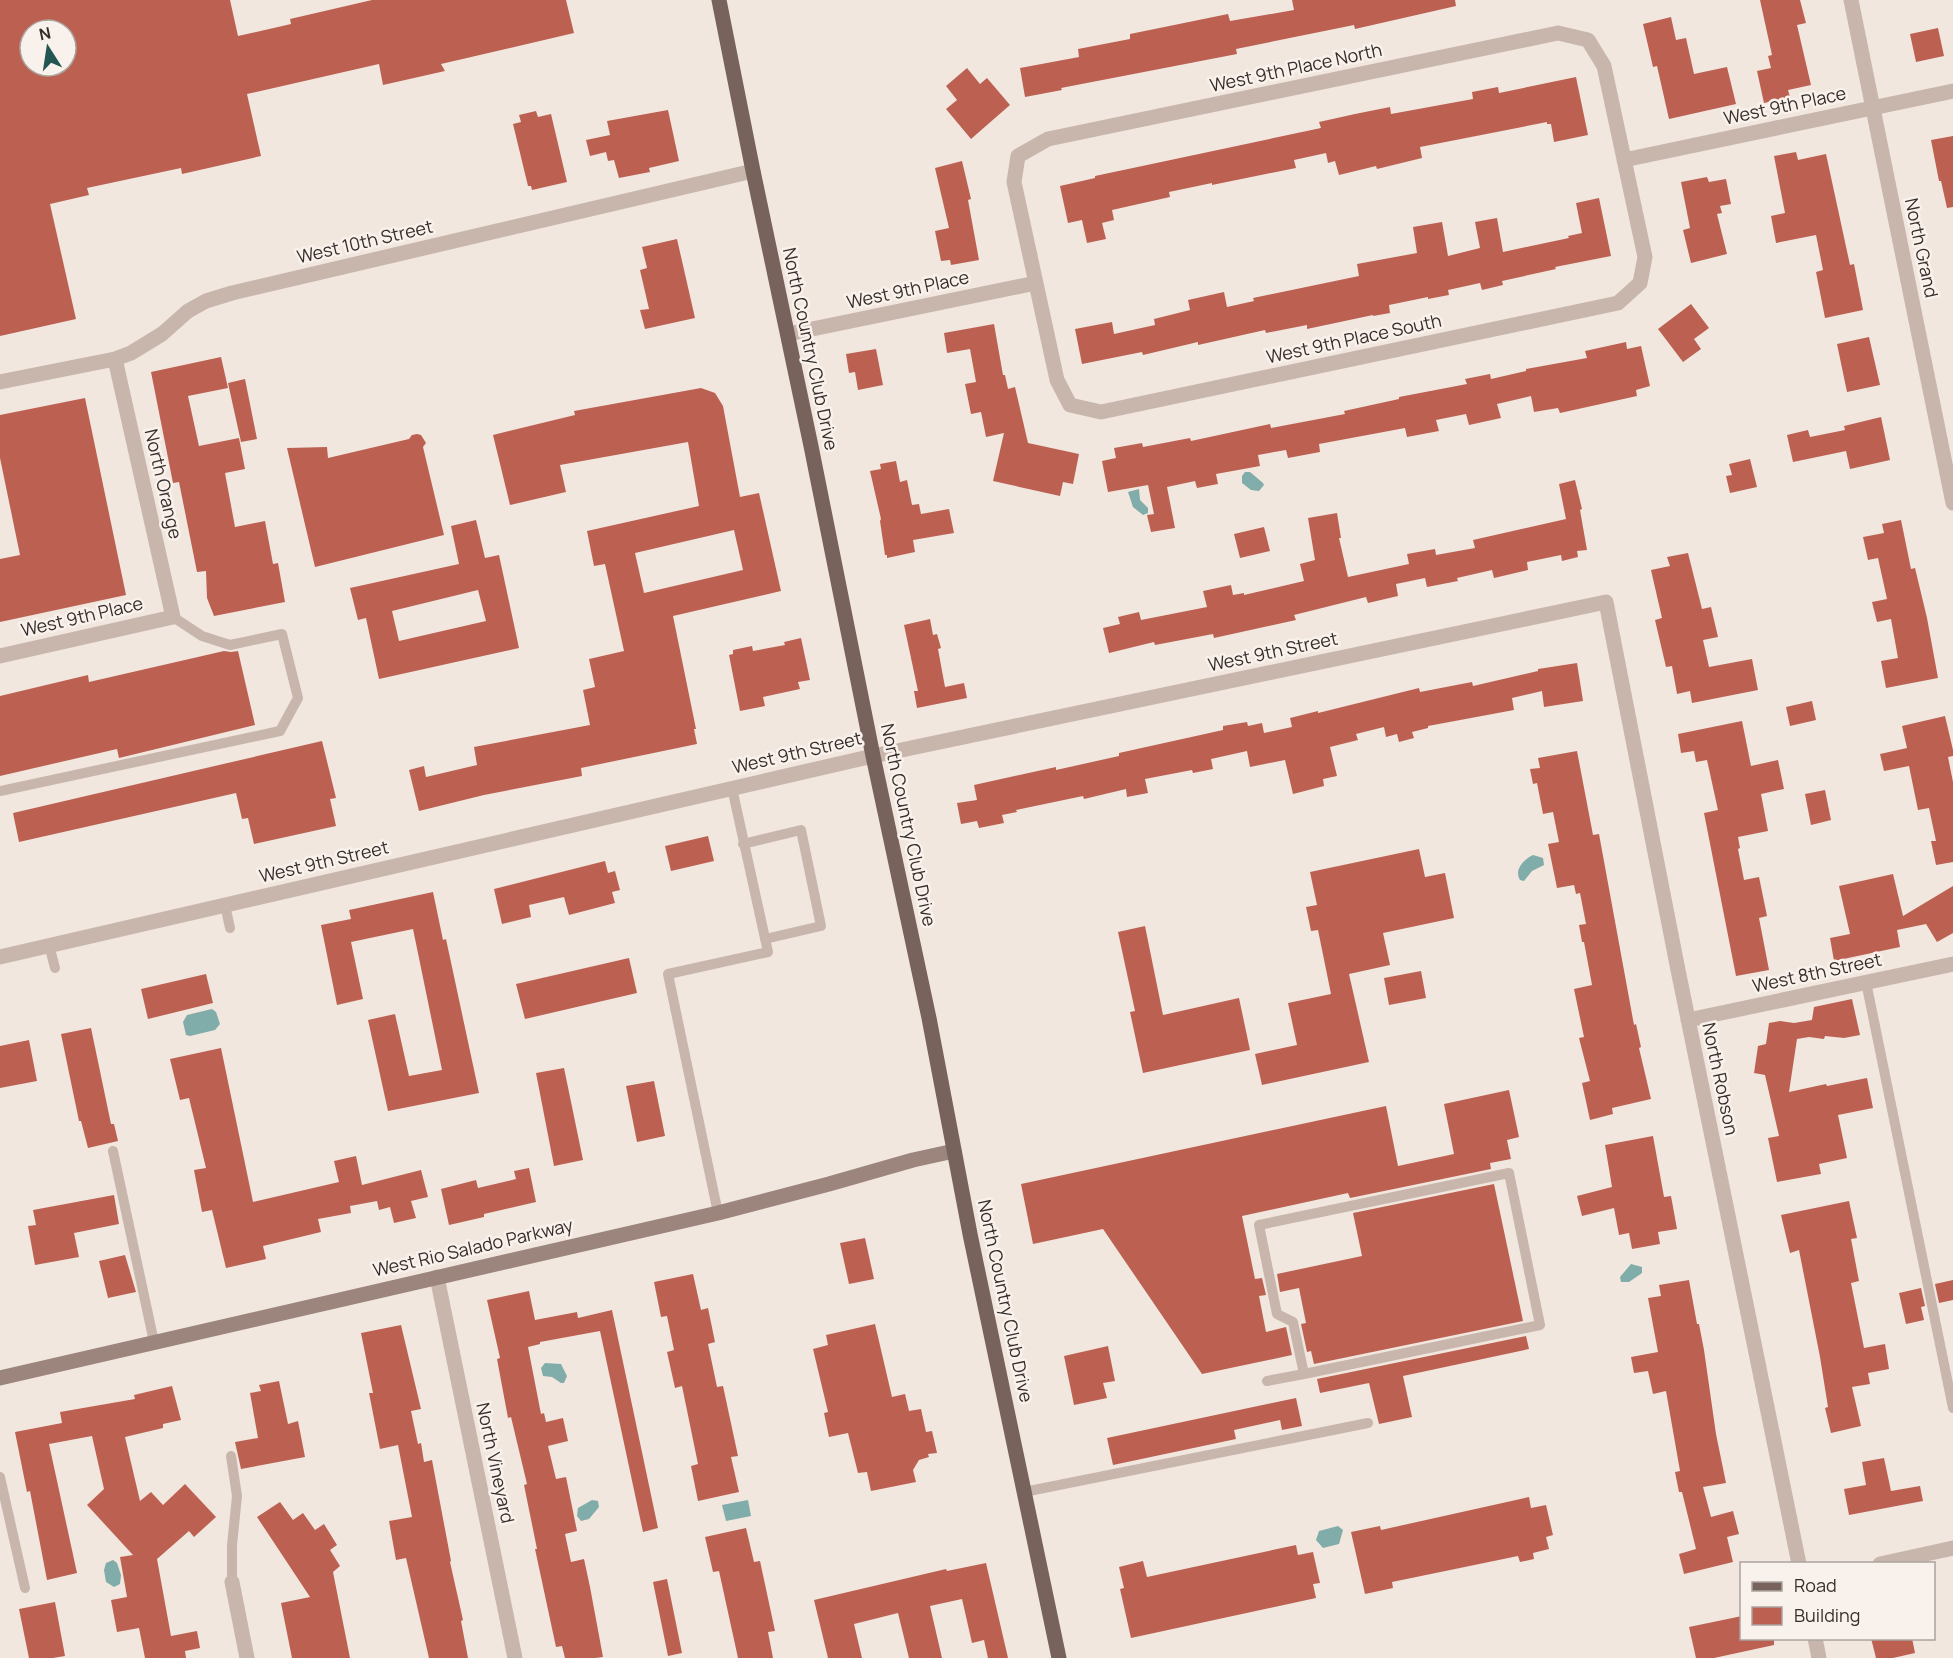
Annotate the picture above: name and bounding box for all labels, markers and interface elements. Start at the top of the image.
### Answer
north arrow [18,18,78,78]
text: N [37,21,53,45]
street label: West 9th Place North [1207,37,1384,97]
street label: West 9th Place [1721,80,1848,130]
street label: North Grand [1900,196,1944,300]
street label: West 10th Street [294,214,435,268]
street label: North Country Club Drive [778,245,844,452]
street label: West 9th Place [844,264,971,314]
street label: West 9th Place South [1264,308,1444,368]
street label: North Orange [140,427,188,541]
street label: West 9th Place [18,590,145,642]
street label: West 9th Street [1206,626,1340,676]
street label: North Country Club Drive [876,721,942,928]
street label: West 9th Street [730,725,864,779]
street label: West 9th Street [257,834,391,888]
street label: West 8th Street [1750,947,1884,997]
street label: North Robson [1697,1020,1745,1137]
street label: North Country Club Drive [973,1197,1039,1404]
street label: West Rio Salado Parkway [370,1212,576,1282]
street label: North Vineyard [471,1400,520,1525]
legend [1740,1562,1935,1640]
text: Road [1794,1573,1837,1597]
text: Building [1794,1603,1860,1627]

